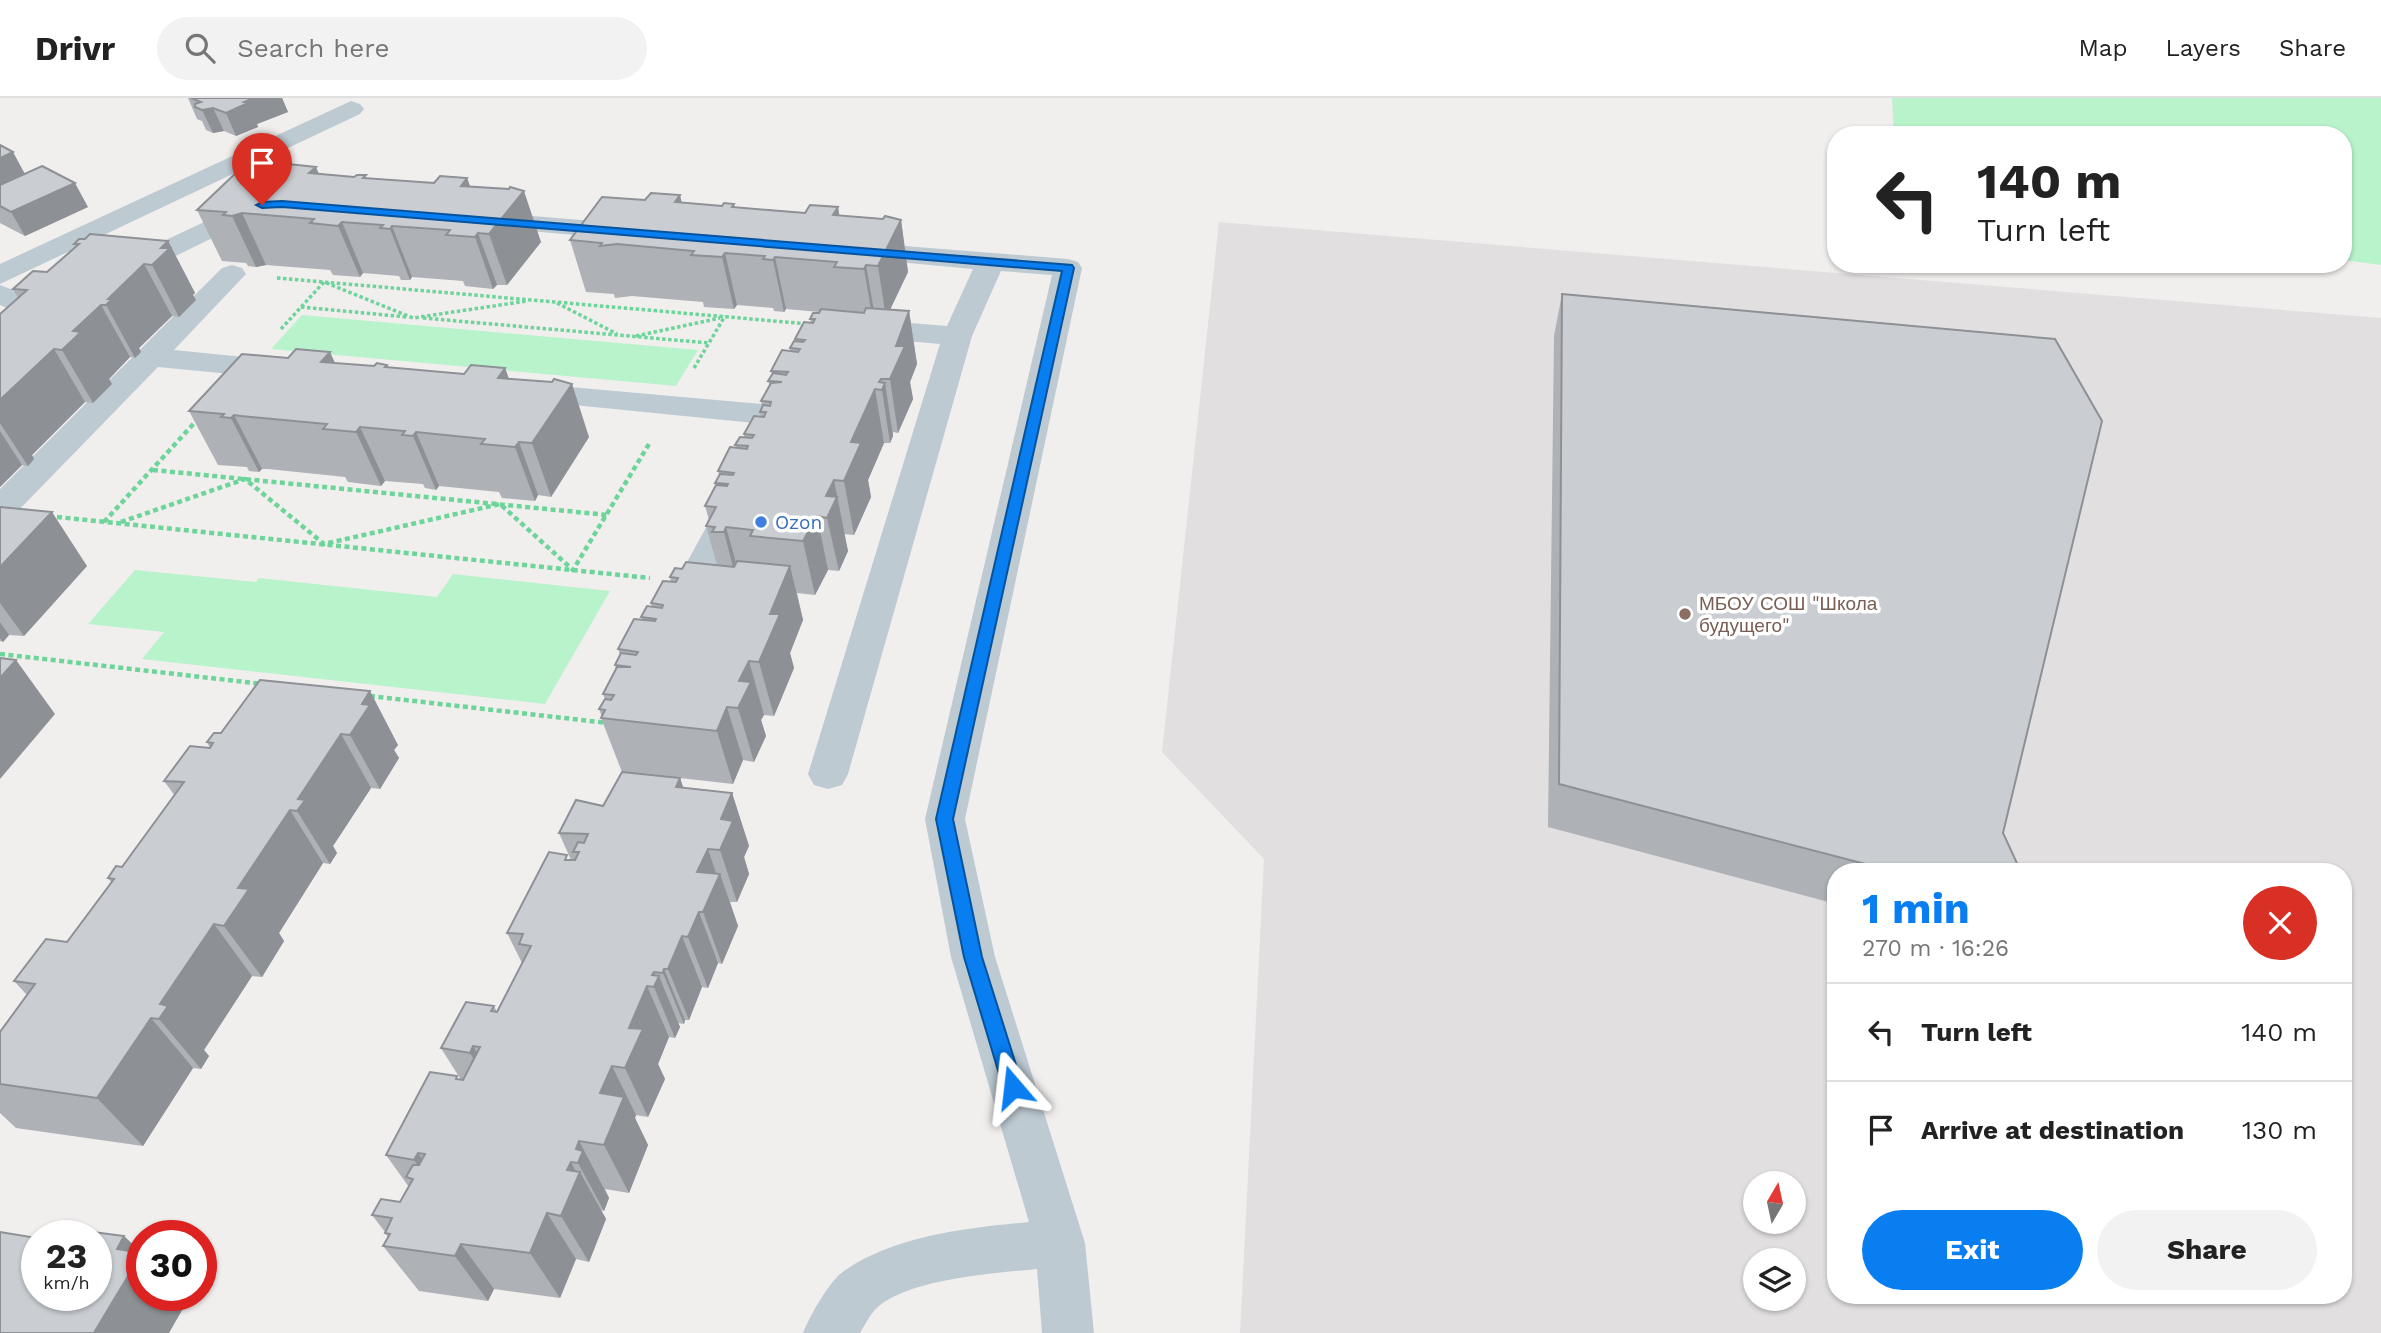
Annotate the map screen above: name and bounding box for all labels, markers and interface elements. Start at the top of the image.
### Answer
search box [157,17,647,80]
text: Drivr [35,29,115,68]
icon: search [181,29,219,67]
text: Search here [237,33,390,63]
text: Map [2079,34,2127,62]
text: Layers [2165,34,2241,62]
text: Share [2279,34,2346,62]
pin [232,133,292,205]
icon: arrive [243,144,281,182]
text: 140 m [1977,152,2121,210]
icon: left [1862,154,1953,245]
text: Turn left [1977,211,2110,249]
place label: Ozon [775,511,822,534]
marker: Ozon [753,514,769,530]
place label: МБОУ СОШ "Школа будущего" [1699,592,1878,637]
marker: МБОУ СОШ "Школа будущего" [1677,606,1693,622]
text: 1 min [1862,884,1970,933]
button: close [2243,886,2317,960]
text: 270 m · 16:26 [1862,935,2009,962]
icon: left [1862,1013,1900,1051]
text: Turn left [1921,1017,2032,1047]
text: 140 m [2241,1017,2317,1047]
position arrow [976,1050,1050,1124]
icon: arrive [1862,1111,1900,1149]
text: Arrive at destination [1921,1115,2184,1145]
text: 130 m [2242,1115,2317,1145]
north arrow [1743,1171,1806,1234]
map controls [1743,1171,1806,1311]
button: Exit [1862,1210,2083,1290]
button: Share [2097,1210,2317,1290]
speed limit sign: 30 [126,1220,217,1311]
text: 23 [46,1235,87,1277]
button: layers [1743,1248,1806,1311]
text: km/h [43,1272,90,1293]

